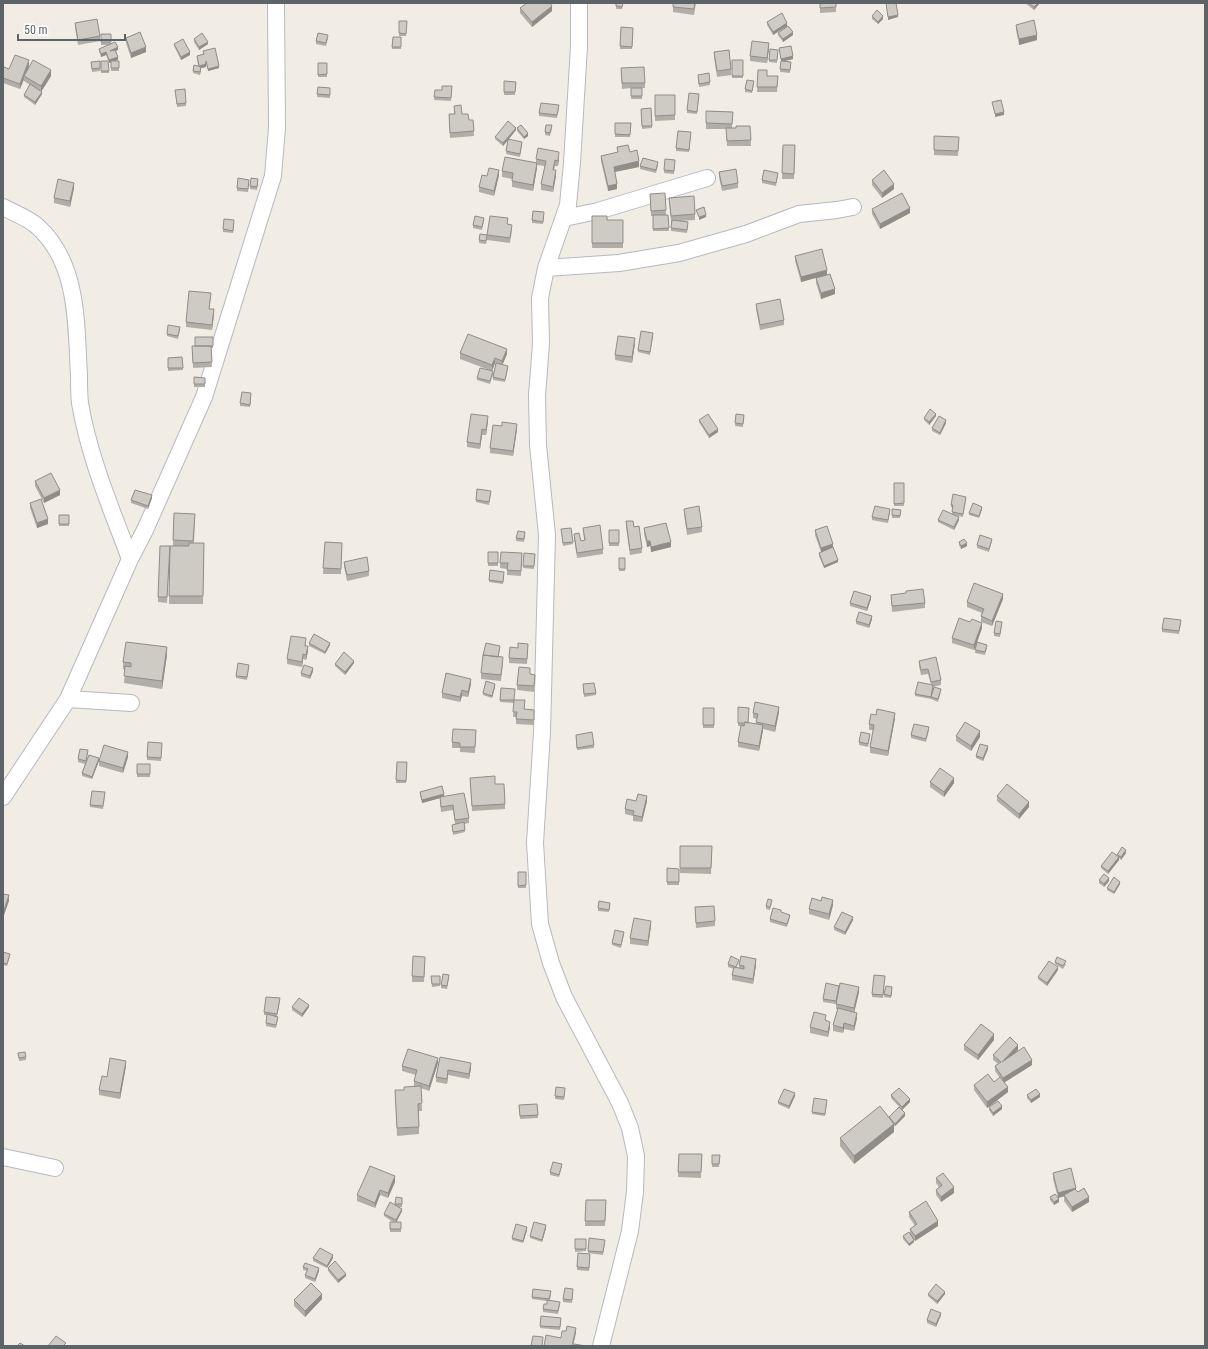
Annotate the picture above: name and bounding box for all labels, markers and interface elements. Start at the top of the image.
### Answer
scale bar [18,16,125,42]
text: 50 m [24,23,48,37]

